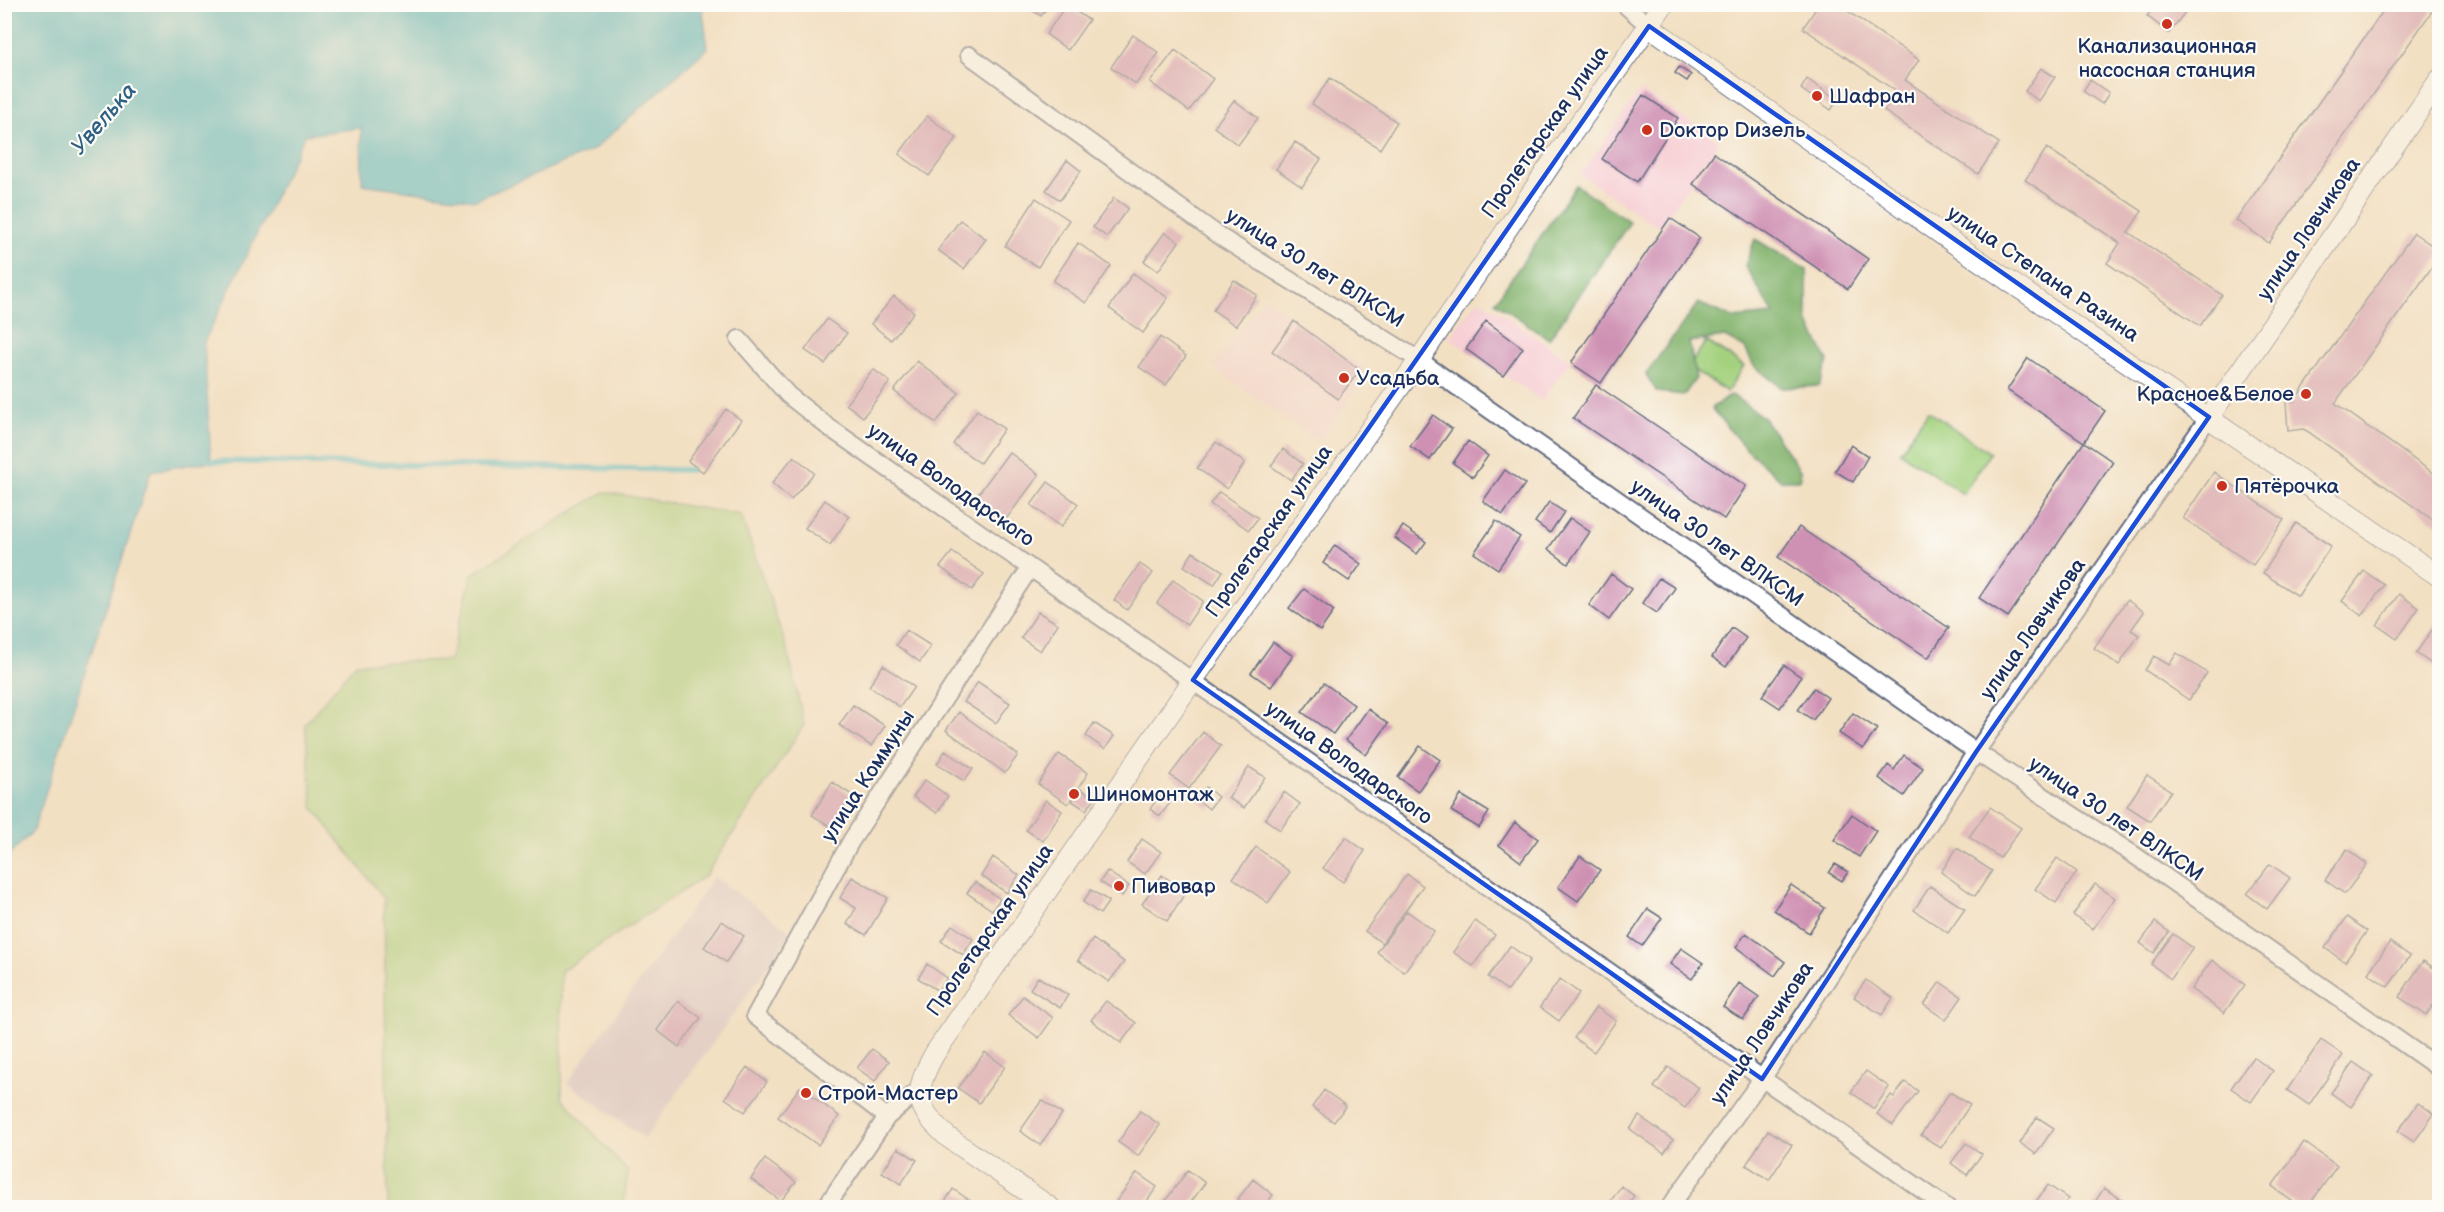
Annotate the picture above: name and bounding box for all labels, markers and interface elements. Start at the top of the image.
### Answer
marker: Канализационная насосная станция [2160,17,2174,31]
place label: Канализационная насосная станция [2077,34,2257,83]
street label: Пролетарская улица [1476,41,1614,223]
water label: Увелька [66,78,142,160]
place label: Шафран [1829,84,1915,109]
marker: Шафран [1810,89,1824,103]
place label: Dоктор Dизель [1659,118,1806,143]
marker: Dоктор Dизель [1640,123,1654,137]
street label: улица Ловчикова [2252,152,2366,305]
street label: улица Степана Разина [1942,201,2144,348]
street label: улица 30 лет ВЛКСМ [1221,203,1409,333]
place label: Усадьба [1356,366,1440,391]
marker: Усадьба [1337,371,1351,385]
place label: Красное&Белое [2137,382,2294,407]
marker: Красное&Белое [2299,387,2313,401]
street label: улица Володарского [863,418,1039,552]
street label: Пролетарская улица [1200,440,1338,622]
street label: улица 30 лет ВЛКСМ [1626,474,1808,612]
place label: Пятёрочка [2234,474,2340,499]
marker: Пятёрочка [2215,479,2229,493]
street label: улица Ловчикова [1975,553,2091,704]
street label: улица Володарского [1261,696,1437,830]
street label: улица Коммуны [816,705,920,847]
street label: улица 30 лет ВЛКСМ [2024,751,2208,887]
place label: Шиномонтаж [1086,782,1214,807]
marker: Шиномонтаж [1067,787,1081,801]
street label: Пролетарская улица [921,839,1059,1021]
place label: Пивовар [1131,874,1216,899]
marker: Пивовар [1112,879,1126,893]
street label: улица Ловчикова [1705,956,1819,1109]
place label: Строй-Мастер [818,1081,958,1106]
marker: Строй-Мастер [799,1086,813,1100]

